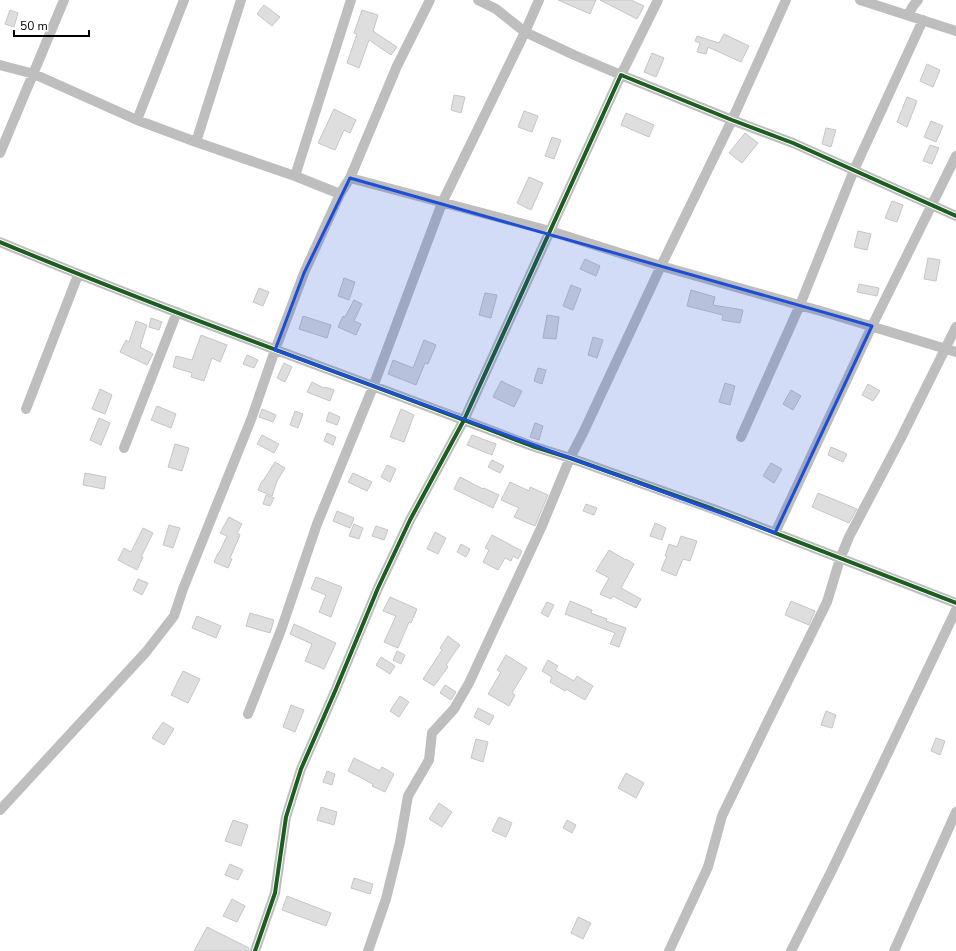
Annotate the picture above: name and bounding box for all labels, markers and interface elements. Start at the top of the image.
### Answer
scale bar [14,12,89,38]
text: 50 m [20,18,48,34]

